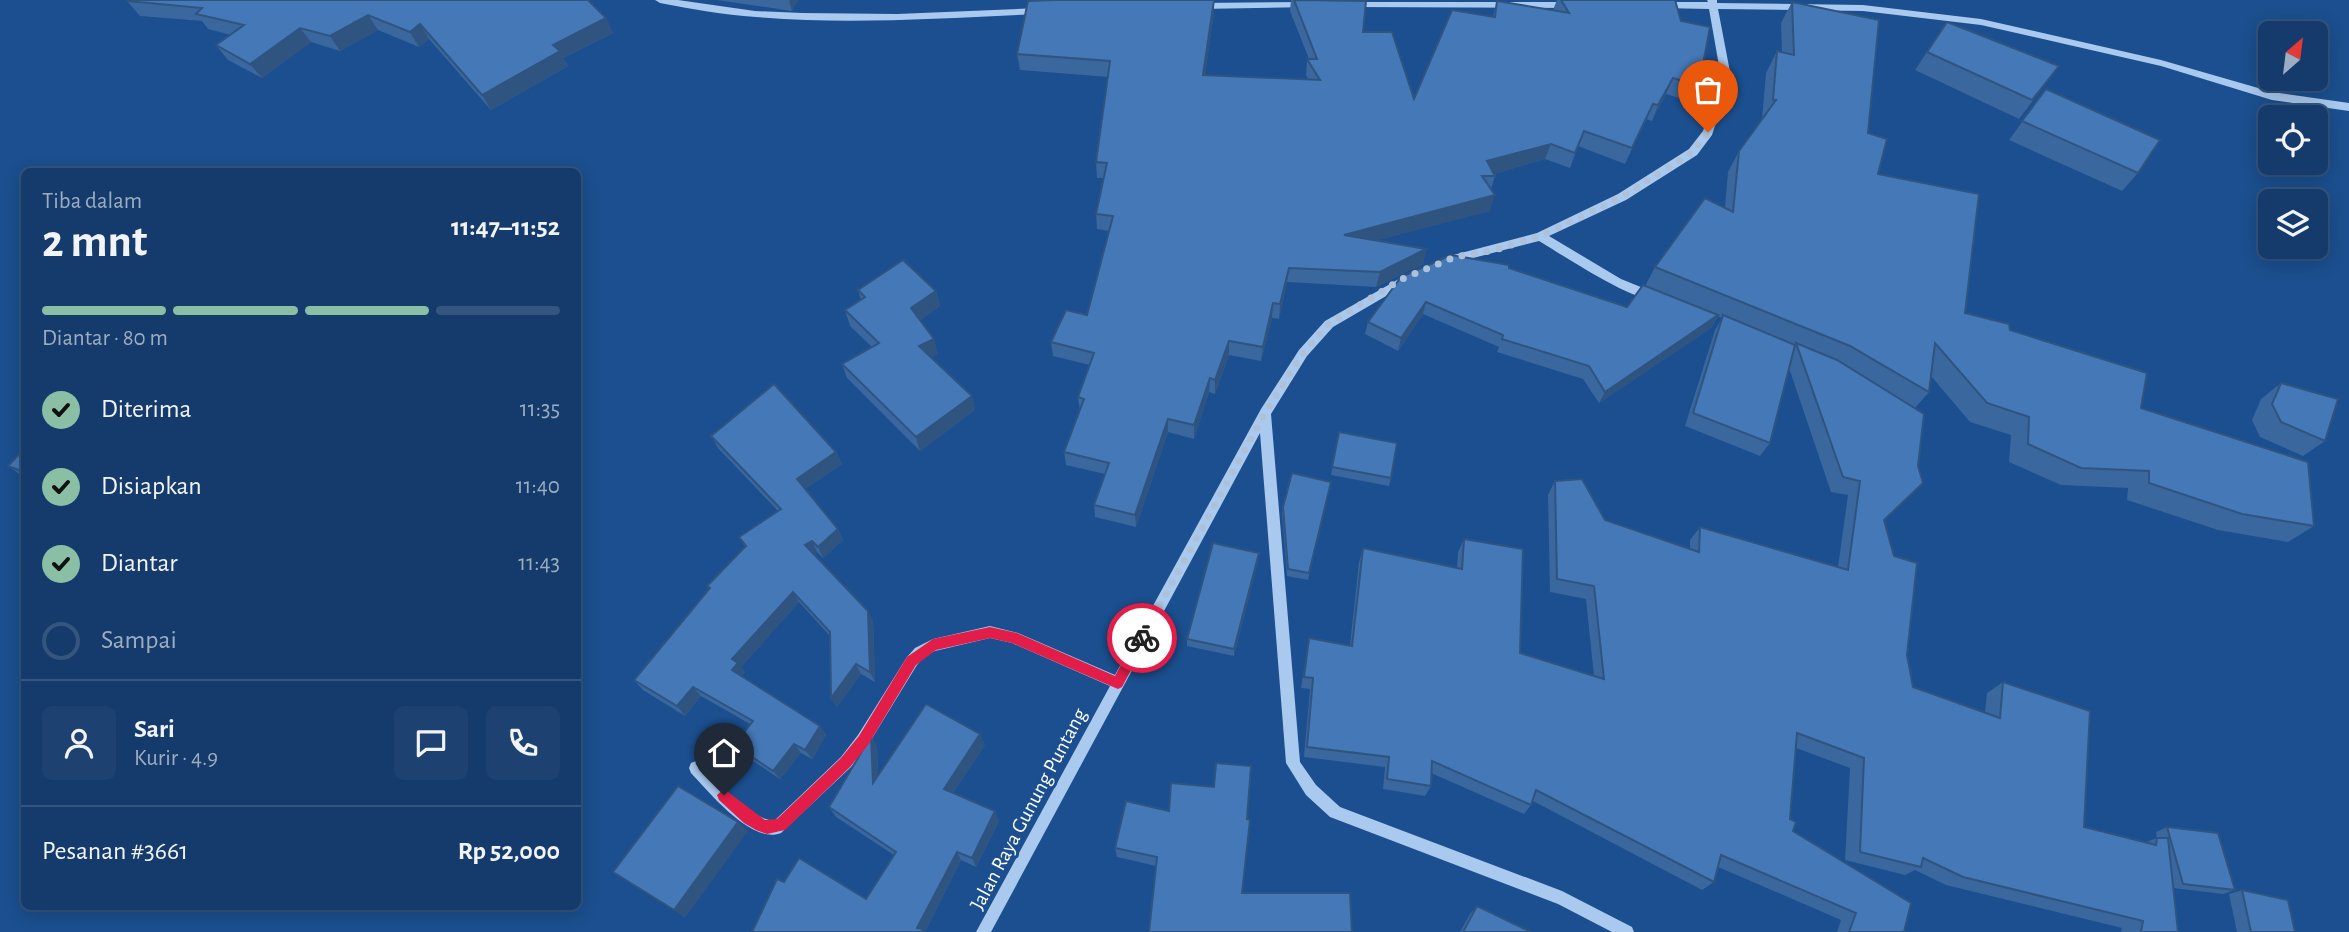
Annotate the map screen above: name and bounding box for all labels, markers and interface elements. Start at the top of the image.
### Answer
north arrow [2258,21,2328,91]
map controls [2258,21,2328,259]
pin [1678,60,1738,132]
icon: bag [1689,71,1727,109]
button: locate [2258,105,2328,175]
button: layers [2258,189,2328,259]
text: Tiba dalam [42,190,142,213]
text: 11:47–11:52 [451,214,560,240]
text: 2 mnt [42,219,147,265]
text: Diantar · 80 m [42,327,168,350]
icon: check [42,391,80,429]
text: Diterima [101,396,192,422]
text: 11:35 [520,398,560,421]
icon: check [42,468,80,506]
text: Disiapkan [101,473,202,499]
text: 11:40 [516,475,560,498]
icon: check [42,545,80,583]
text: Diantar [101,550,178,576]
text: 11:43 [518,552,560,575]
courier [1107,603,1177,673]
icon: bike [1123,619,1161,657]
text: Sampai [101,627,177,653]
street label: Jalan Raya Gunung Puntang [966,704,1091,913]
button: person [42,706,116,780]
button: chat [394,706,468,780]
button: phone [486,706,560,780]
text: Sari [134,716,175,742]
pin [694,723,754,795]
icon: home [705,734,743,772]
text: Kurir · 4.9 [134,747,218,770]
text: Pesanan #3661 [42,838,188,864]
text: Rp 52,000 [458,838,560,864]

